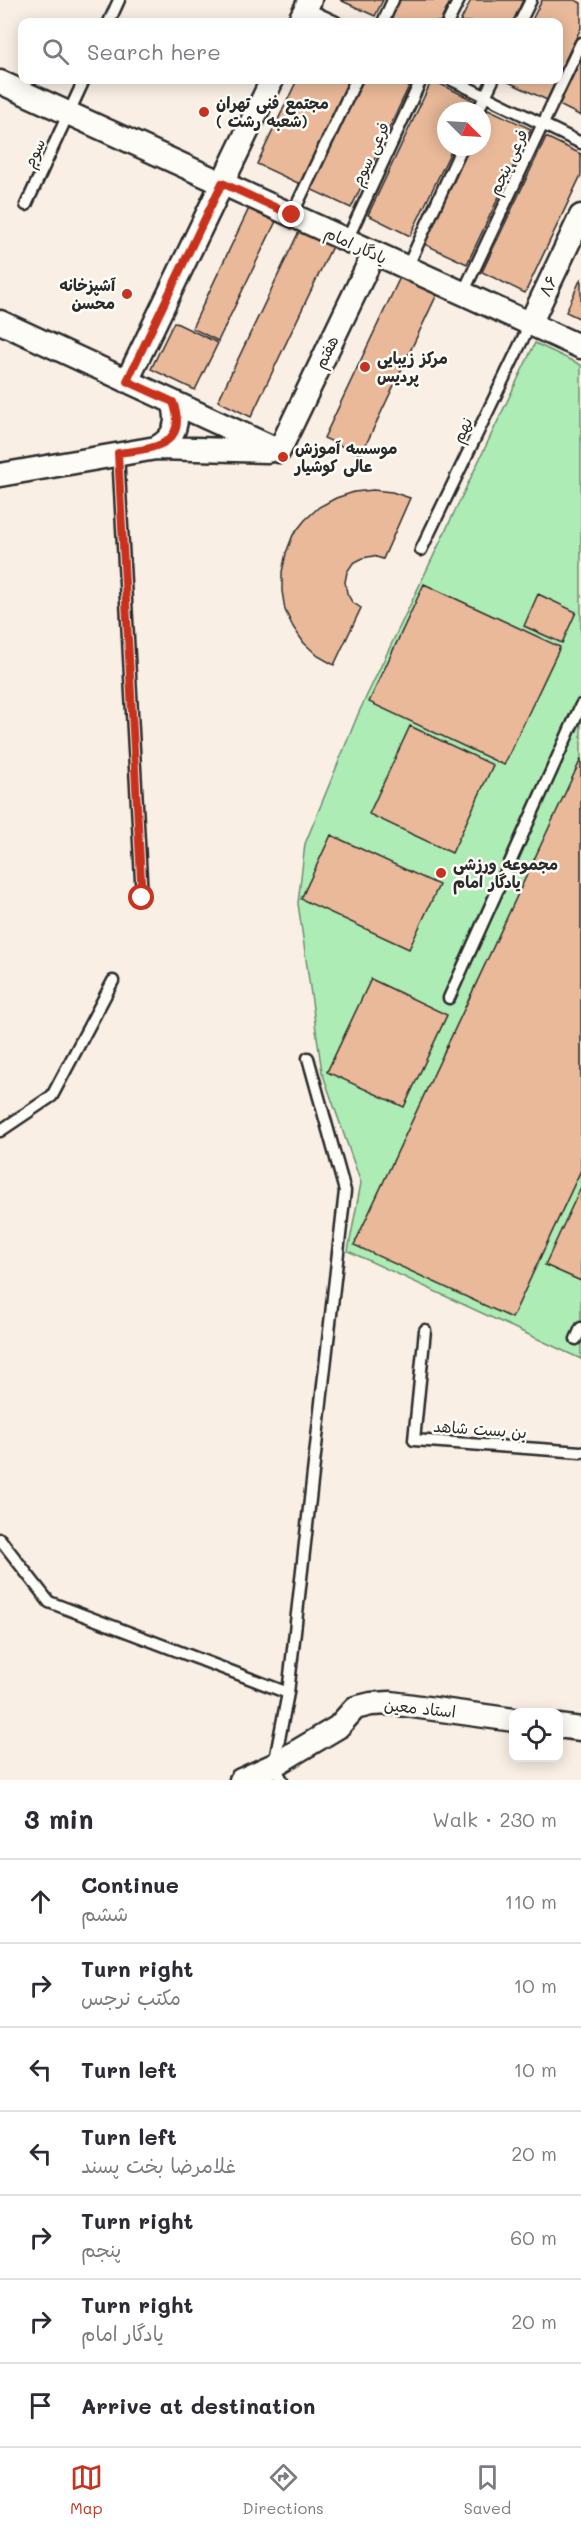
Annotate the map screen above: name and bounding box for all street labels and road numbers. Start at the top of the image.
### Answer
street label: فرعی سوم [346,118,396,191]
street label: فرعی پنجم [483,125,535,199]
street label: سوم [18,135,52,172]
street label: یادگار امام [320,221,391,271]
street label: ۸۶ [534,272,561,300]
street label: هفتم [309,332,345,373]
street label: نهم [446,413,479,447]
street label: بن بست شاهد [433,1415,527,1442]
street label: استاد معین [383,1693,457,1722]

